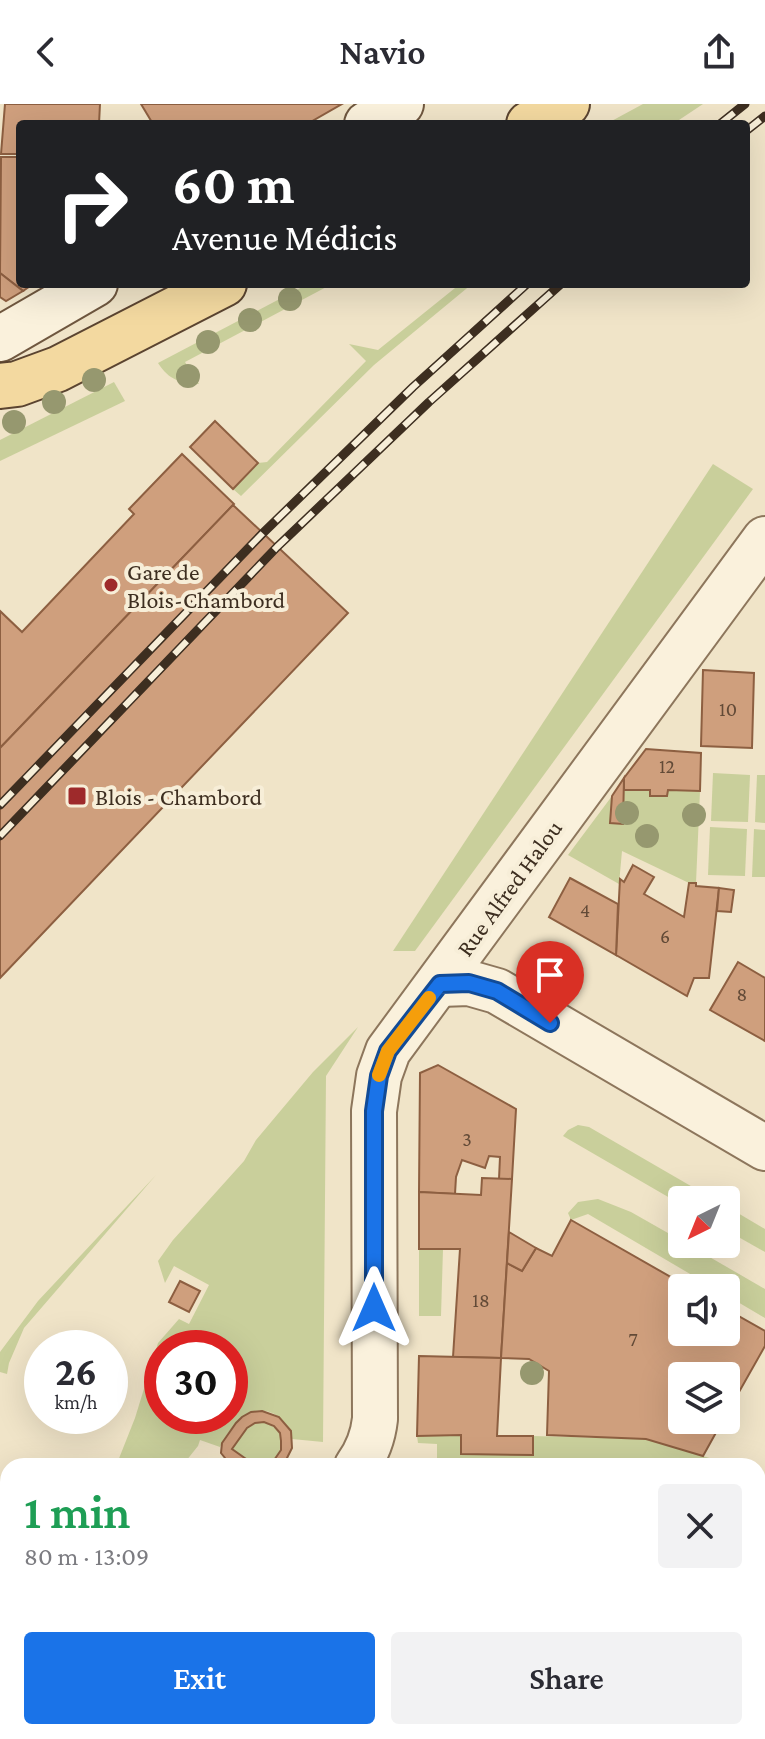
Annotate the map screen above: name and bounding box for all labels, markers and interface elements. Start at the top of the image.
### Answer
icon: back [24,30,68,74]
icon: share [697,30,741,74]
text: Navio [339,32,426,72]
icon: right [40,152,144,256]
text: 60 m [172,153,295,215]
text: Avenue Médicis [172,218,397,258]
place label: Gare de Blois-Chambord [127,558,286,613]
marker: Gare de Blois-Chambord [102,576,120,594]
house number: 10 [719,698,737,720]
house number: 12 [659,755,675,777]
place label: Blois - Chambord [95,783,262,810]
marker: Blois - Chambord [66,785,88,807]
street label: Rue Alfred Halou [451,815,567,961]
house number: 4 [580,899,590,921]
house number: 6 [660,925,670,947]
pin [516,941,584,1023]
icon: arrive [528,953,572,997]
house number: 8 [737,983,747,1005]
house number: 3 [462,1128,472,1150]
north arrow [668,1186,740,1258]
map controls [668,1186,740,1434]
position arrow [332,1266,416,1350]
button: sound [668,1274,740,1346]
house number: 18 [472,1289,490,1311]
house number: 7 [628,1328,638,1350]
speed limit sign: 30 [144,1330,248,1434]
text: 26 [55,1349,97,1394]
button: layers [668,1362,740,1434]
text: km/h [54,1391,98,1413]
button: close [658,1484,742,1568]
text: 1 min [24,1485,131,1538]
text: 80 m · 13:09 [24,1542,149,1571]
button: Exit [24,1632,375,1724]
button: Share [391,1632,742,1724]

